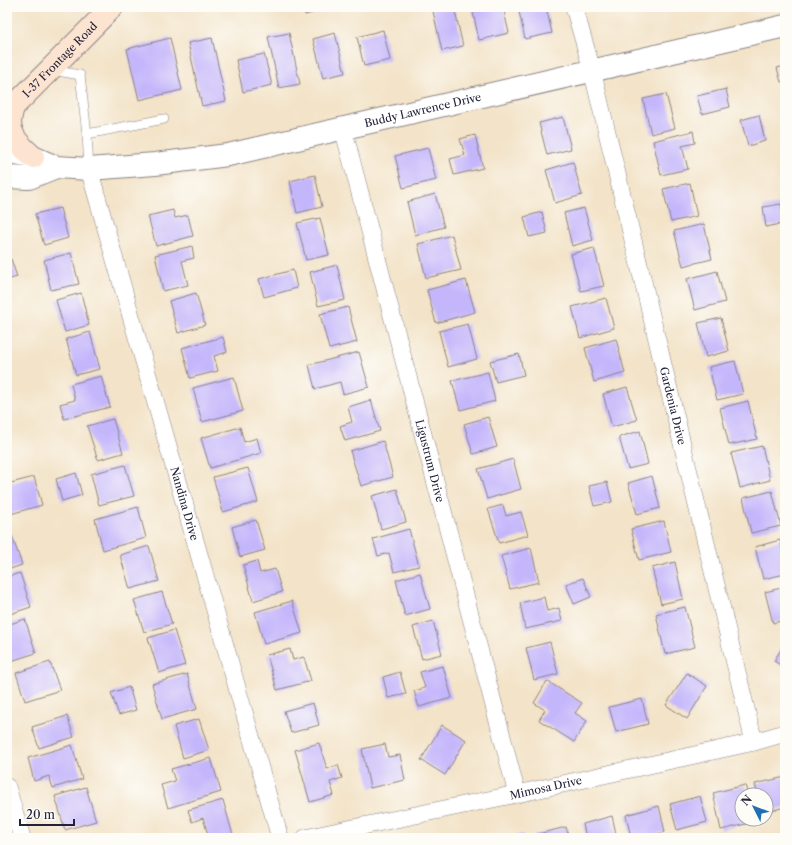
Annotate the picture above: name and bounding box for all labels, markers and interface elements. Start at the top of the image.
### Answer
street label: I-37 Frontage Road [19,19,100,100]
street label: Buddy Lawrence Drive [363,90,482,130]
street label: Gardenia Drive [657,366,689,446]
street label: Ligustrum Drive [412,418,447,504]
street label: Nandina Drive [167,465,202,542]
street label: Mimosa Drive [508,773,583,802]
north arrow [734,787,774,827]
text: N [738,792,755,809]
scale bar [20,801,74,827]
text: 20 m [26,807,55,822]

